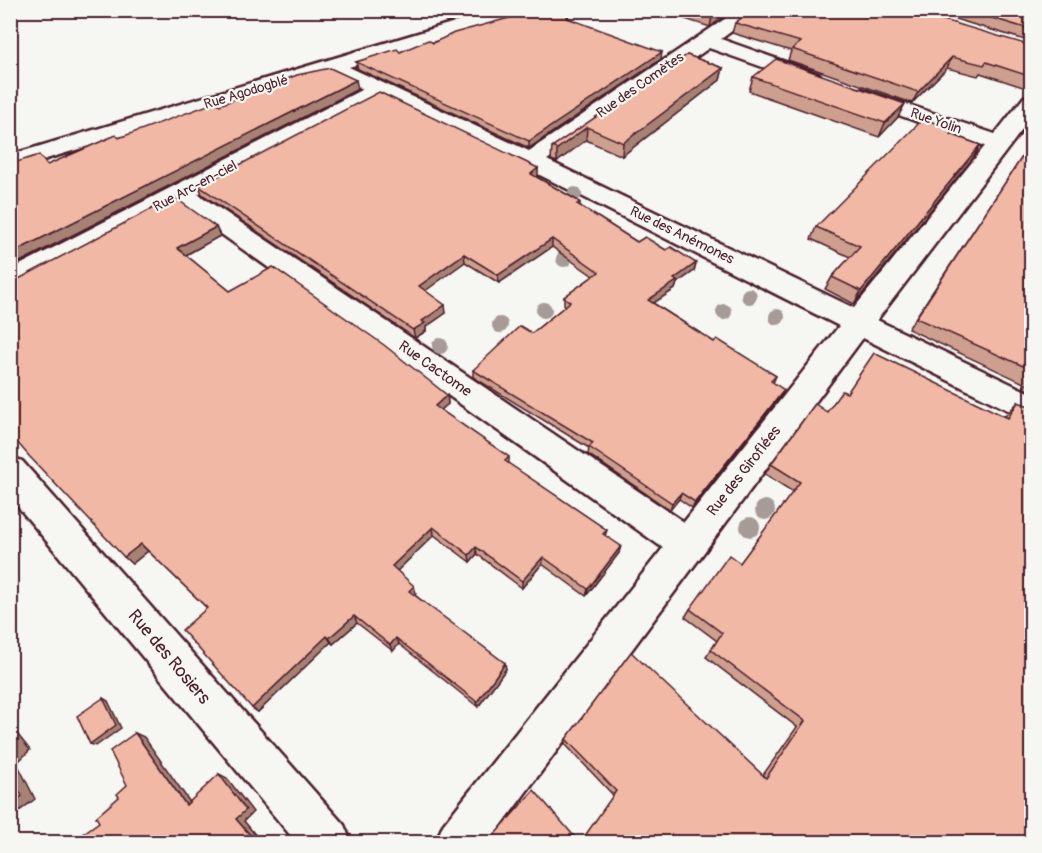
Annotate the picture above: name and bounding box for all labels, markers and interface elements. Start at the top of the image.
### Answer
street label: Rue des Comètes [593,48,688,121]
street label: Rue Agodogblé [202,71,290,113]
street label: Rue Yolin [908,104,964,138]
street label: Rue Arc-en-ciel [150,157,240,215]
street label: Rue des Anémones [627,202,737,268]
street label: Rue Cactome [395,337,476,402]
street label: Rue des Giroflées [703,422,785,520]
street label: Rue des Rosiers [123,605,215,709]

